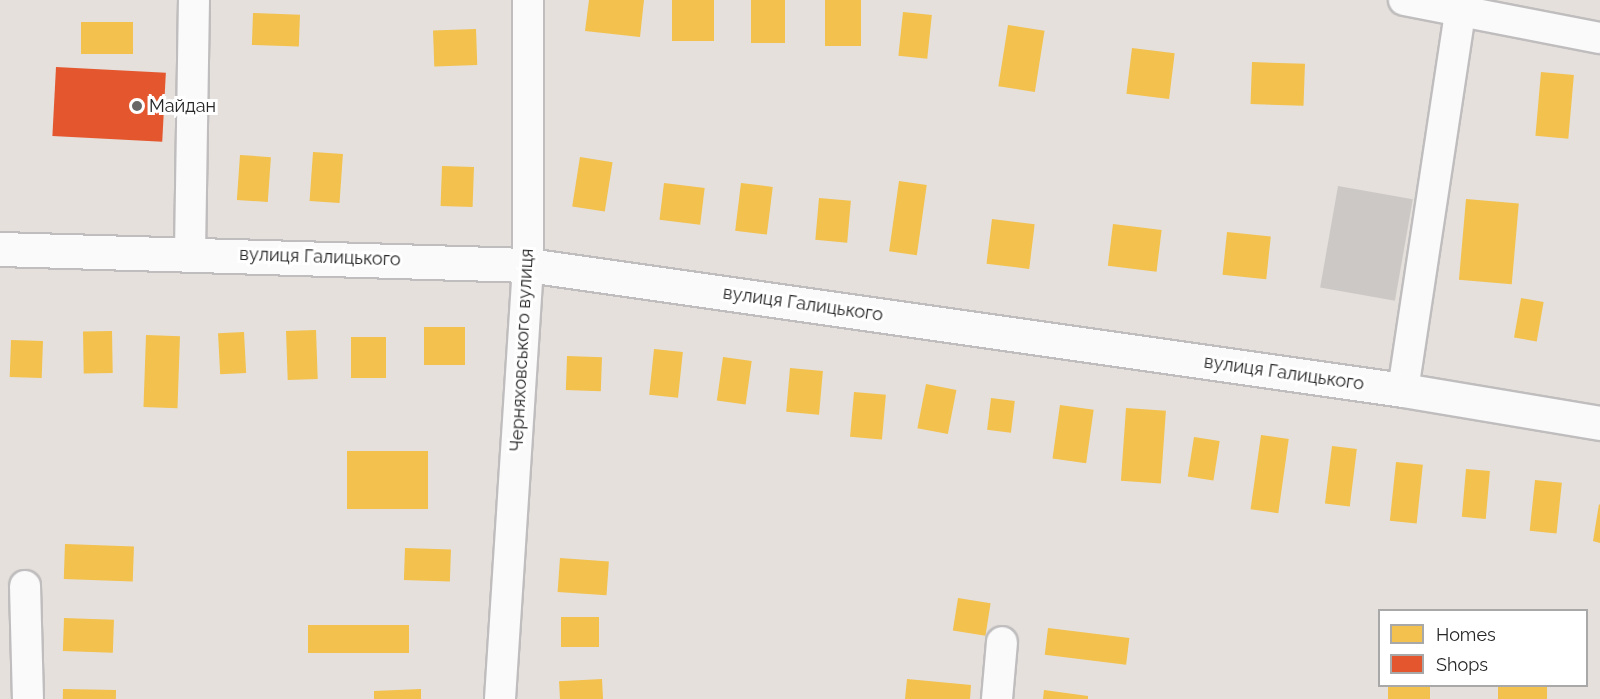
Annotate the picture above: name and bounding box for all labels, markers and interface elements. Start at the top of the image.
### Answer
place label: Майдан [149,95,216,117]
marker: Майдан [130,99,144,113]
street label: вулиця Галицького [239,243,401,271]
street label: Черняховського вулиця [506,248,538,452]
street label: вулиця Галицького [722,282,884,326]
street label: вулиця Галицького [1203,351,1365,395]
legend [1378,609,1588,687]
text: Homes [1436,624,1496,645]
text: Shops [1436,654,1488,675]

